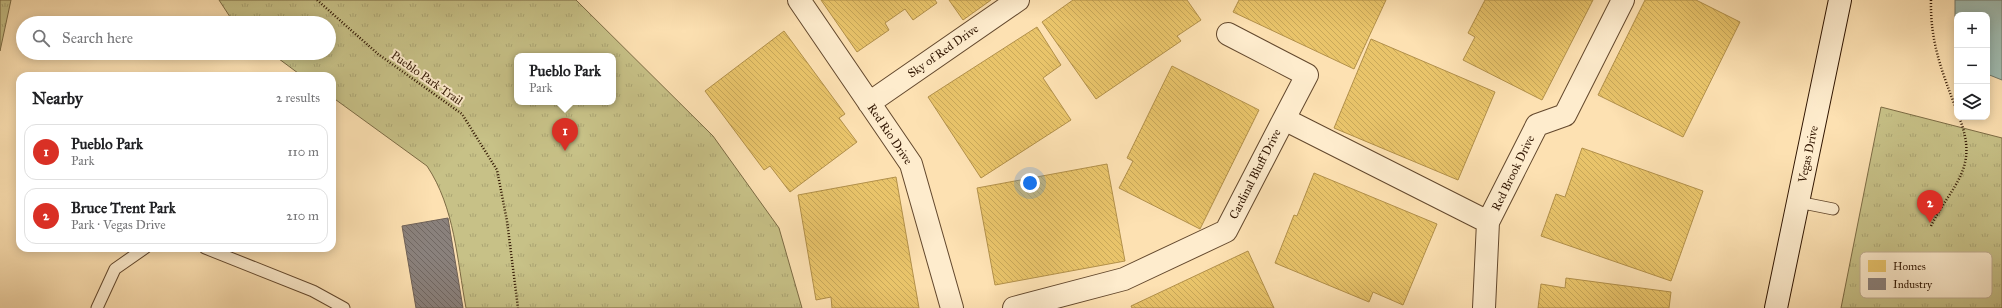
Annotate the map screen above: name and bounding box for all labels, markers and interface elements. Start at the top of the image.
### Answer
map controls [1954,12,1990,120]
button: + [1954,12,1990,48]
search box [16,16,336,60]
street label: Sky of Red Drive [905,21,981,81]
icon: search [30,27,52,49]
text: Search here [62,29,133,47]
street label: Pueblo Park Trail [388,48,466,108]
button: − [1954,48,1990,84]
popup [514,53,616,105]
text: Pueblo Park [529,62,601,80]
text: Park [529,80,552,96]
button: layers [1954,84,1990,120]
text: Nearby [32,88,83,109]
text: 2 results [276,90,320,106]
street label: Red Rio Drive [865,101,915,167]
pin: 1 [552,118,578,151]
street label: Vegas Drive [1795,124,1822,185]
street label: Cardinal Bluff Drive [1226,127,1284,221]
street label: Red Brook Drive [1489,133,1537,213]
text: Pueblo Park [71,135,143,153]
text: 1 [43,144,49,160]
text: 110 m [287,144,319,160]
text: Park [71,153,95,169]
your location [1020,173,1040,193]
pin: 2 [1917,190,1943,223]
text: Bruce Trent Park [71,199,176,217]
text: 2 [43,208,49,224]
text: 210 m [286,208,319,224]
text: Park · Vegas Drive [71,217,166,233]
legend [1860,252,1992,298]
text: Homes [1893,260,1926,273]
text: Industry [1893,278,1933,291]

